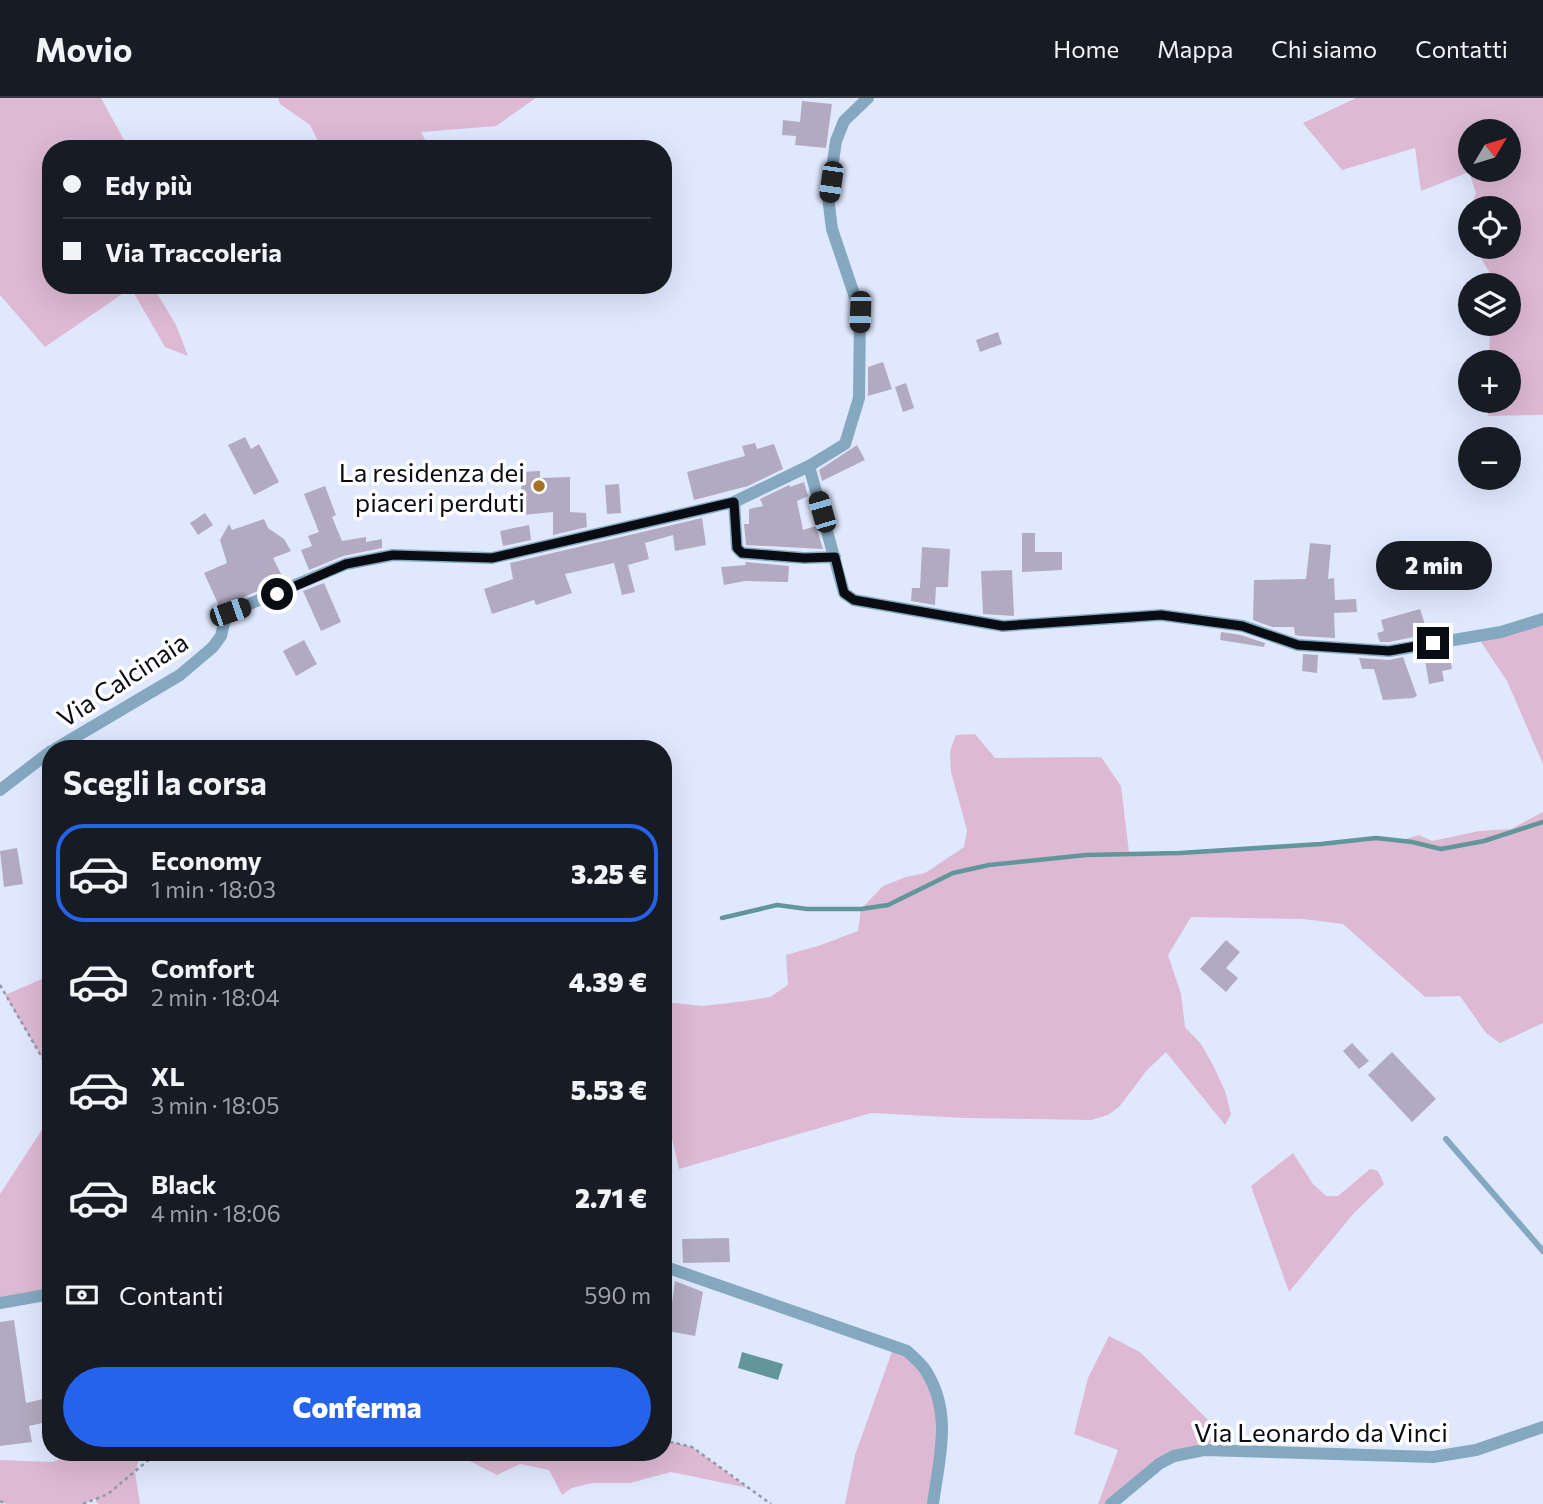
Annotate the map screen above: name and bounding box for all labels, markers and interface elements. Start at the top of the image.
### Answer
text: Movio [35,28,132,69]
text: Home [1053,34,1119,63]
text: Mappa [1157,34,1233,63]
text: Chi siamo [1271,34,1377,63]
text: Contatti [1415,34,1508,63]
north arrow [1458,119,1521,182]
map controls [1458,119,1521,490]
car [818,160,845,204]
text: Edy più [105,169,192,200]
button: locate [1458,196,1521,259]
text: Via Traccoleria [105,236,282,267]
button: layers [1458,273,1521,336]
car [849,291,872,333]
button: + [1458,350,1521,413]
button: − [1458,427,1521,490]
place label: La residenza dei piaceri perduti [339,456,525,517]
marker: La residenza dei piaceri perduti [531,478,547,494]
car [807,489,838,535]
callout: 2 min [1375,542,1491,590]
text: 2 min [1405,551,1463,579]
route start [261,578,293,610]
car [207,595,254,629]
street label: Via Calcinaia [51,625,193,733]
route end [1417,627,1449,659]
text: Scegli la corsa [63,762,267,802]
icon: car [67,842,130,905]
text: Economy [151,844,262,875]
text: 3.25 € [571,858,647,889]
text: 1 min · 18:03 [151,875,276,903]
icon: car [67,950,130,1013]
text: Comfort [151,952,254,983]
text: 4.39 € [569,966,647,997]
text: 2 min · 18:04 [151,983,280,1011]
icon: car [67,1058,130,1121]
text: XL [151,1060,185,1091]
text: 5.53 € [571,1074,647,1105]
text: 3 min · 18:05 [151,1091,279,1119]
icon: car [67,1166,130,1229]
text: Black [151,1168,217,1199]
text: 2.71 € [575,1182,647,1213]
text: 4 min · 18:06 [151,1199,281,1227]
icon: cash [63,1276,101,1314]
text: Contanti [119,1279,224,1310]
text: 590 m [584,1281,651,1309]
button: Conferma [63,1367,651,1447]
street label: Via Leonardo da Vinci [1194,1416,1448,1447]

